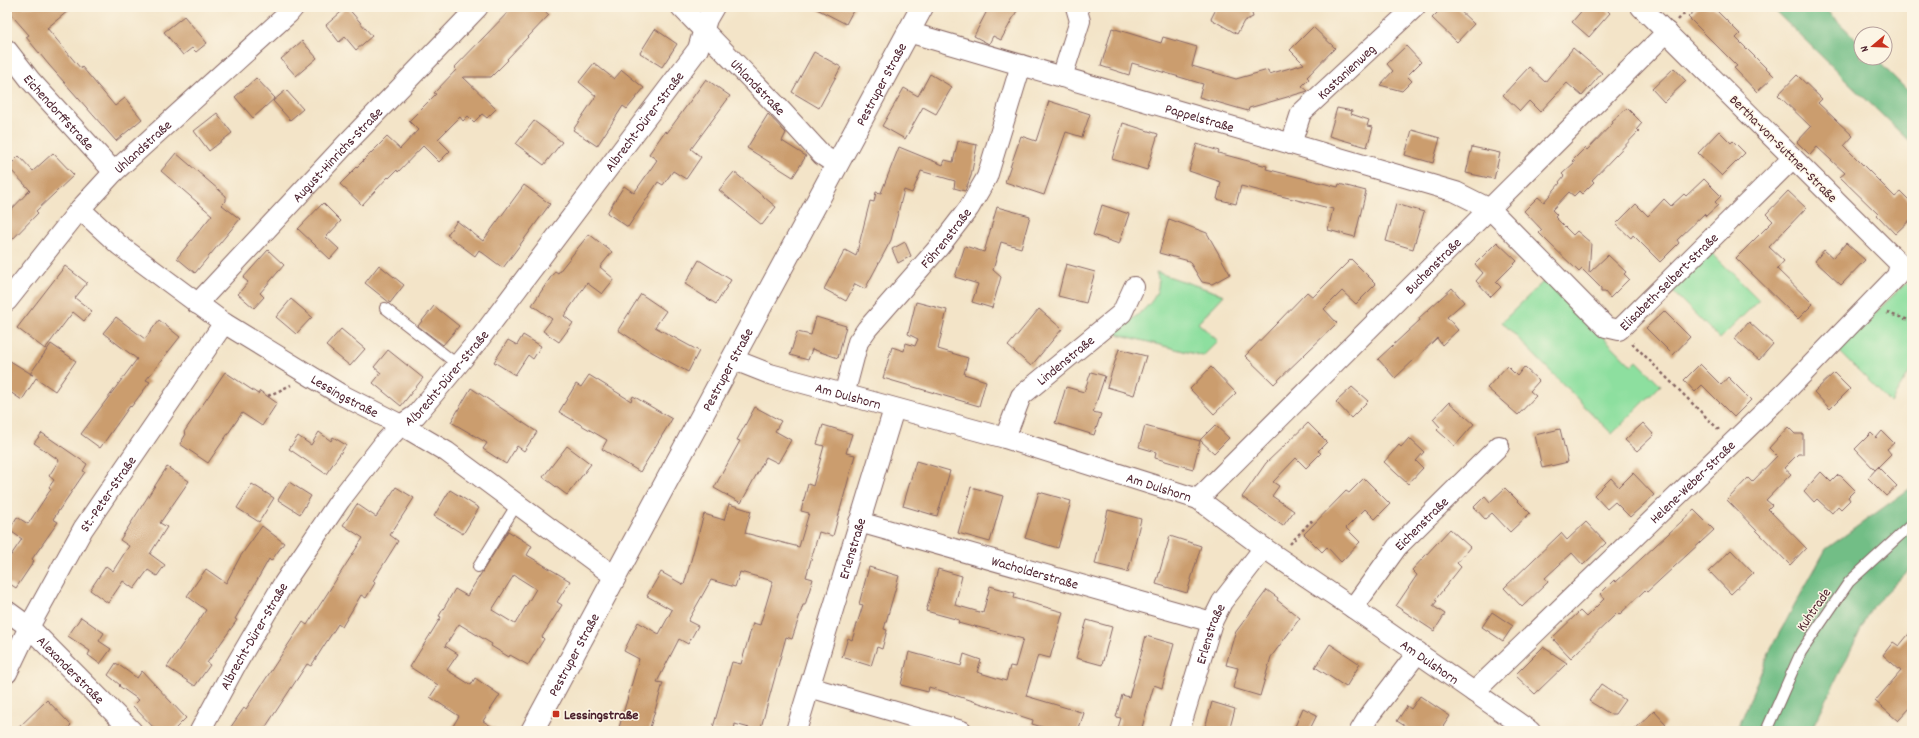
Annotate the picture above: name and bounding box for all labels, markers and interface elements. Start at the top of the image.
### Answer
north arrow [1853,26,1893,66]
street label: Pestruper Straße [852,40,913,130]
street label: Kastanienweg [1314,40,1381,105]
text: N [1857,43,1874,54]
street label: Uhlandstraße [725,55,789,121]
street label: Albrecht-Dürer-Straße [601,68,690,177]
street label: Eichendorffstraße [17,71,98,156]
street label: Bertha-von-Suttner-Straße [1724,91,1841,208]
street label: Pappelstraße [1162,100,1236,139]
street label: August-Hinrichs-Straße [288,103,388,208]
street label: Uhlandstraße [110,116,177,179]
street label: Föhrenstraße [917,204,977,274]
street label: Elisabeth-Selbert-Straße [1616,229,1724,336]
street label: Buchenstraße [1401,234,1467,300]
street label: Pestruper Straße [698,325,759,415]
street label: Albrecht-Dürer-Straße [401,327,495,432]
street label: Lindenstraße [1033,331,1100,391]
street label: Lessingstraße [306,370,381,424]
street label: Am Dulshorn [813,379,883,416]
street label: Helene-Weber-Straße [1646,437,1741,529]
street label: St.-Peter-Straße [76,452,142,537]
street label: Am Dulshorn [1123,469,1194,508]
street label: Eichenstraße [1391,493,1454,556]
street label: Erlenstraße [835,516,872,582]
street label: Wacholderstraße [989,552,1081,596]
street label: Albrecht-Dürer-Straße [216,579,294,694]
street label: Kuhtrade [1793,585,1837,636]
street label: Erlenstraße [1192,601,1232,667]
street label: Pestruper Straße [544,610,606,701]
street label: Alexanderstraße [31,632,108,710]
street label: Am Dulshorn [1395,636,1462,691]
place label: Lessingstraße [564,706,638,726]
marker: Lessingstraße [551,709,561,719]

